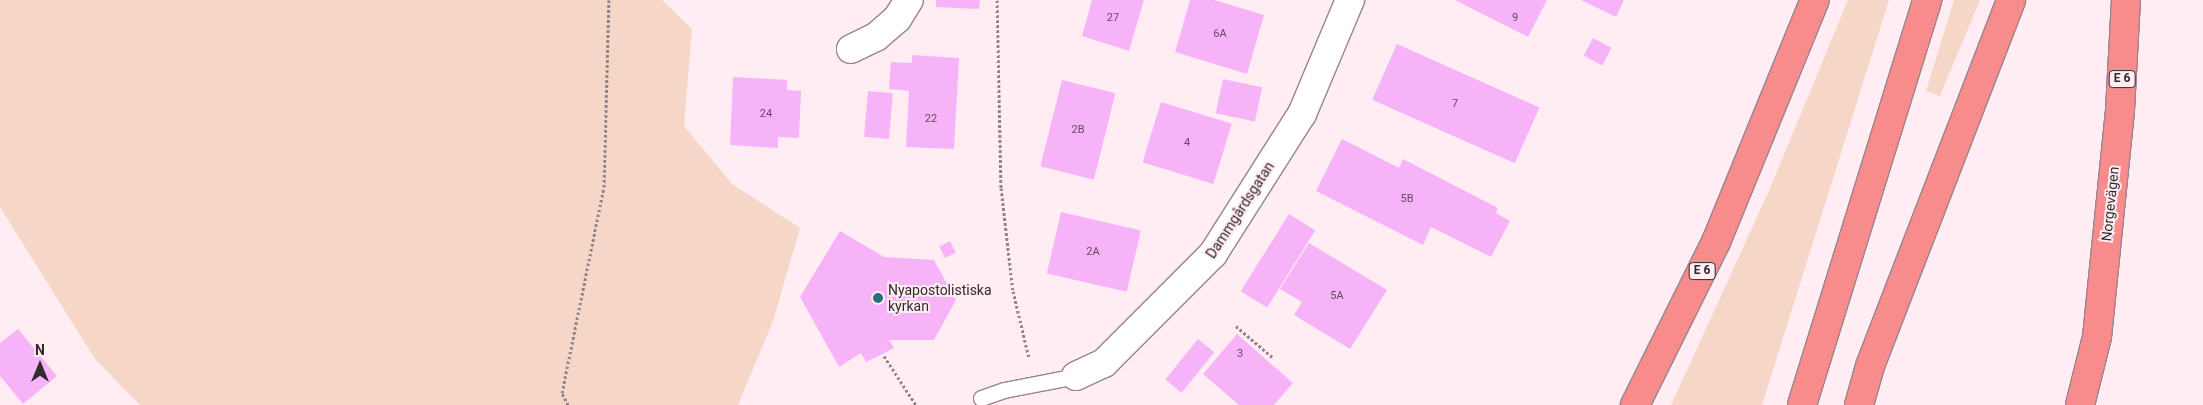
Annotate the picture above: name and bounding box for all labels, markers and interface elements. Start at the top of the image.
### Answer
house number: 27 [1107,11,1119,25]
house number: 9 [1512,11,1518,25]
house number: 6A [1213,27,1227,41]
road number: E 6 [2108,70,2136,88]
house number: 7 [1452,97,1458,111]
house number: 24 [760,107,772,121]
house number: 22 [925,112,937,126]
house number: 2B [1071,123,1085,137]
house number: 4 [1184,136,1190,150]
street label: Dammgårdsgatan [1202,158,1278,262]
street label: Norgevägen [2098,166,2122,242]
house number: 5B [1400,192,1414,206]
house number: 2A [1086,245,1100,259]
road number: E 6 [1688,262,1716,280]
place label: Nyapostolistiska kyrkan [888,282,992,314]
house number: 5A [1330,289,1344,303]
marker: Nyapostolistiska kyrkan [872,292,884,304]
north arrow [15,340,65,390]
text: N [35,342,45,358]
house number: 3 [1237,347,1243,361]

